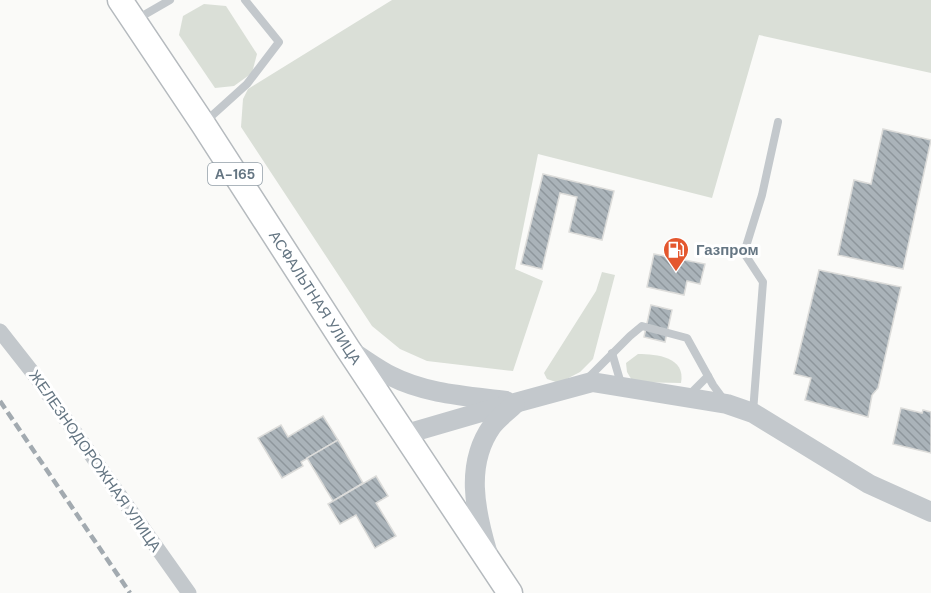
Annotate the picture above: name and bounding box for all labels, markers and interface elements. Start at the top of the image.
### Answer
road number: А-165 [208,163,262,185]
street label: АСФАЛЬТНАЯ УЛИЦА [264,227,366,369]
fuel station icon: Газпром [661,235,691,273]
place label: Газпром [696,240,759,260]
street label: ЖЕЛЕЗНОДОРОЖНАЯ УЛИЦА [24,366,166,556]

